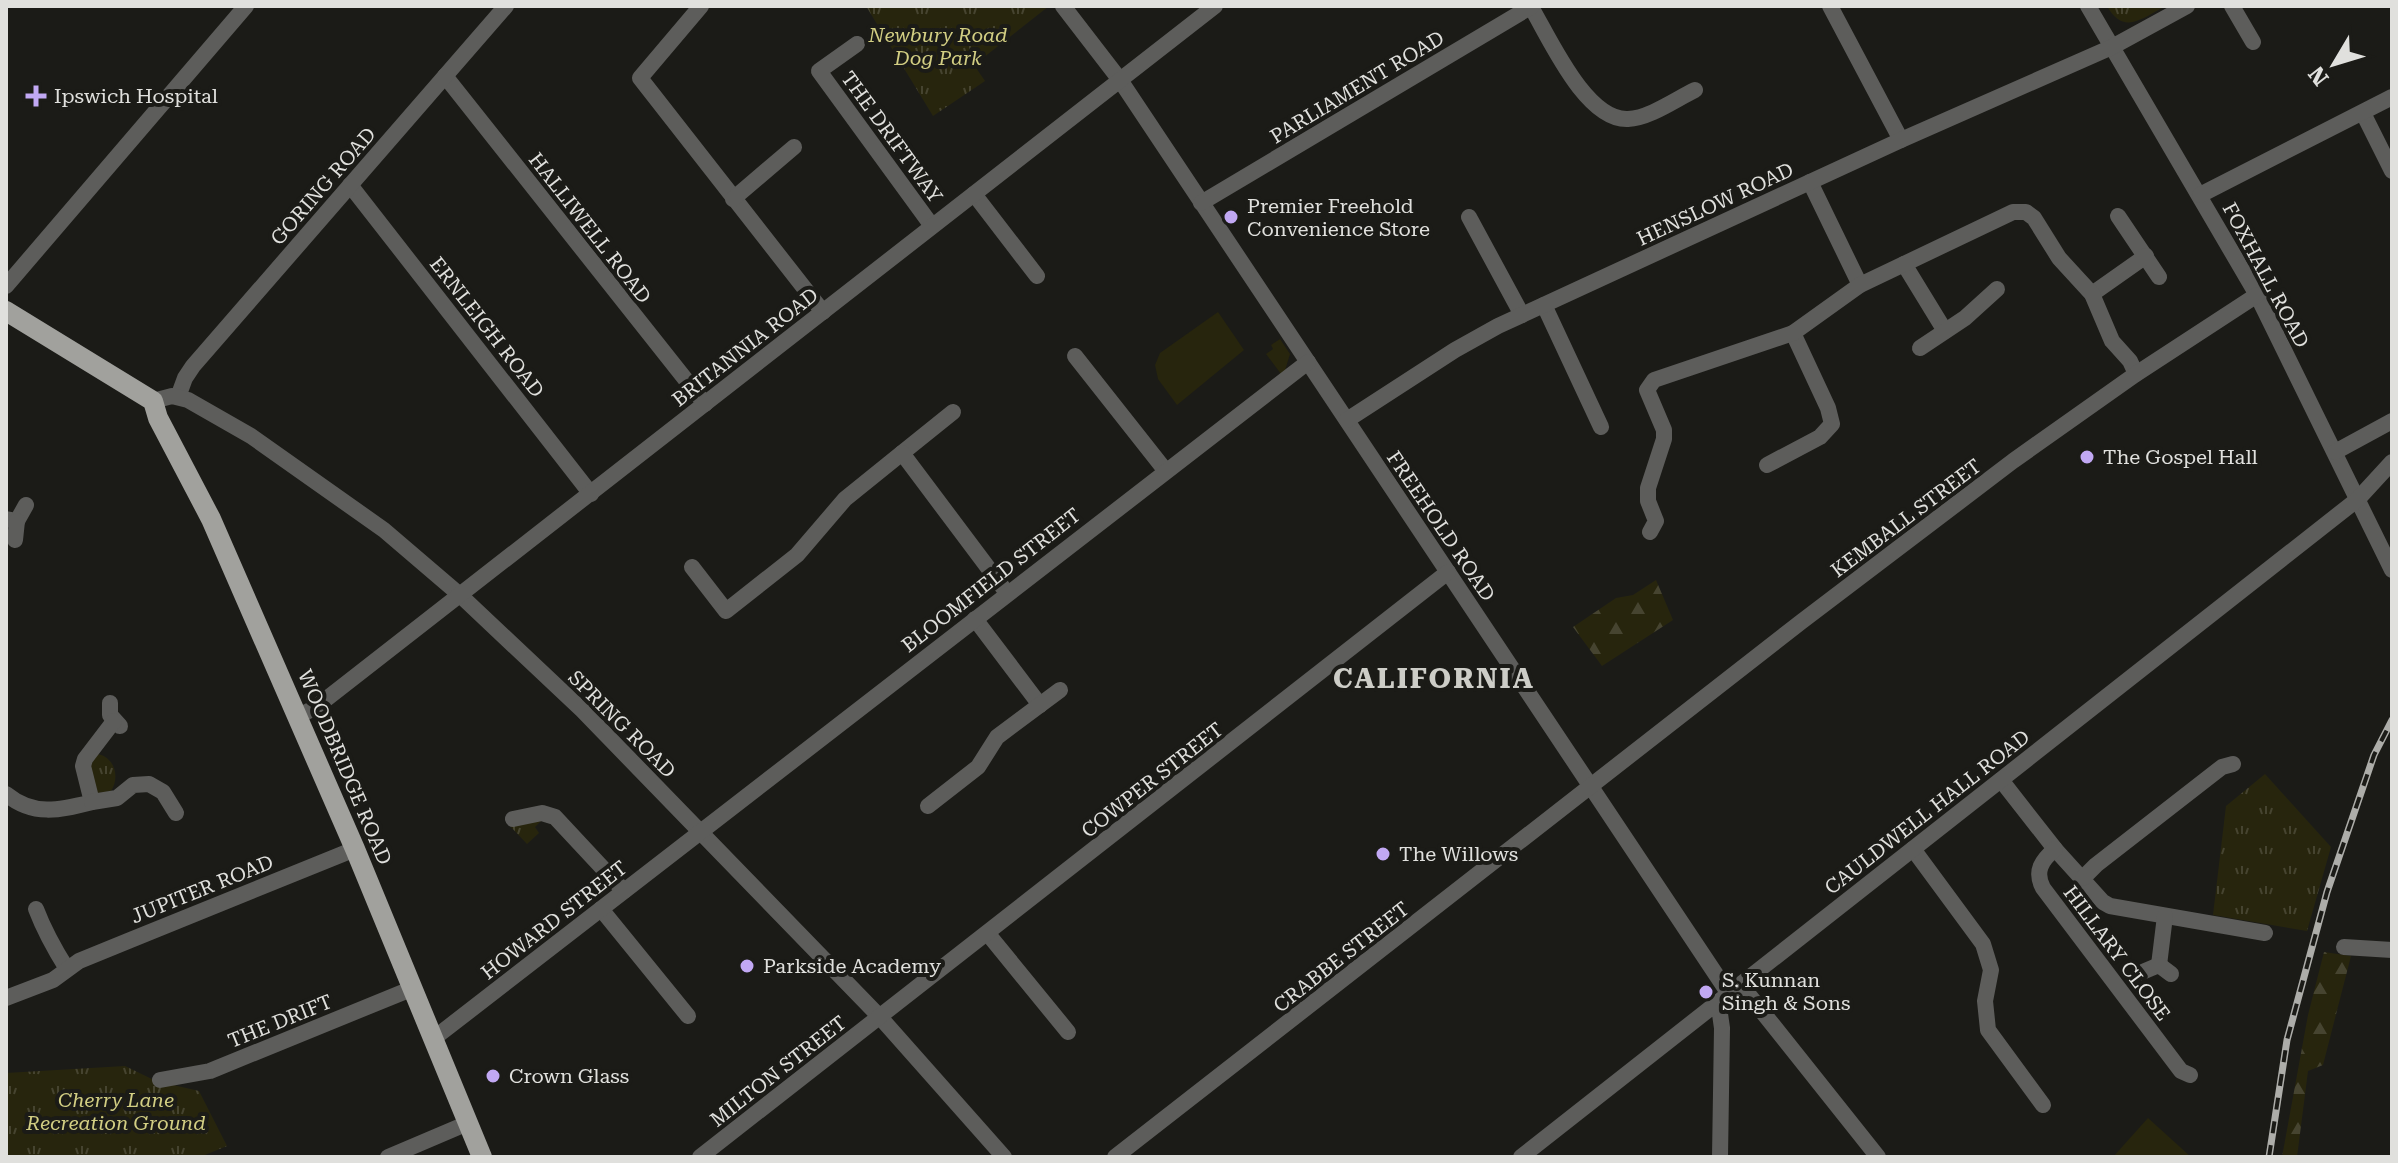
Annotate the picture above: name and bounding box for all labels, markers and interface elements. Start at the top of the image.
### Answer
park label: Newbury Road Dog Park [868,23,1007,70]
north arrow [2294,24,2374,104]
street label: PARLIAMENT ROAD [1266,26,1448,148]
text: N [2304,62,2334,90]
street label: THE DRIFTWAY [836,67,948,208]
place label: Ipswich Hospital [54,84,218,108]
marker: Ipswich Hospital [25,85,47,107]
street label: GORING ROAD [265,122,381,250]
street label: HALLIWELL ROAD [524,148,656,308]
street label: HENSLOW ROAD [1633,157,1797,251]
place label: Premier Freehold Convenience Store [1247,194,1430,241]
street label: FOXHALL ROAD [2218,198,2314,352]
marker: Premier Freehold Convenience Store [1222,208,1240,226]
street label: ERNLEIGH ROAD [425,252,549,402]
street label: BRITANNIA ROAD [667,283,823,411]
place label: The Gospel Hall [2103,445,2258,469]
street label: FREEHOLD ROAD [1382,446,1500,606]
marker: The Gospel Hall [2078,448,2096,466]
street label: KEMBALL STREET [1826,454,1986,582]
street label: BLOOMFIELD STREET [897,503,1085,657]
district label: CALIFORNIA [1333,662,1535,695]
street label: SPRING ROAD [563,665,681,783]
street label: WOODBRIDGE ROAD [293,666,397,868]
street label: COWPER STREET [1076,717,1228,843]
street label: CAULDWELL HALL ROAD [1820,725,2034,899]
place label: The Willows [1399,842,1518,866]
marker: The Willows [1374,845,1392,863]
street label: JUPITER ROAD [127,849,277,929]
street label: HOWARD STREET [476,856,632,984]
street label: HILLARY CLOSE [2058,881,2176,1025]
street label: CRABBE STREET [1268,897,1414,1017]
place label: Parkside Academy [763,954,941,978]
marker: Parkside Academy [738,957,756,975]
place label: S. Kunnan Singh & Sons [1722,968,1850,1015]
marker: S. Kunnan Singh & Sons [1697,983,1715,1001]
street label: THE DRIFT [224,989,336,1053]
street label: MILTON STREET [705,1010,851,1132]
place label: Crown Glass [509,1064,629,1088]
marker: Crown Glass [484,1067,502,1085]
park label: Cherry Lane Recreation Ground [25,1088,206,1135]

